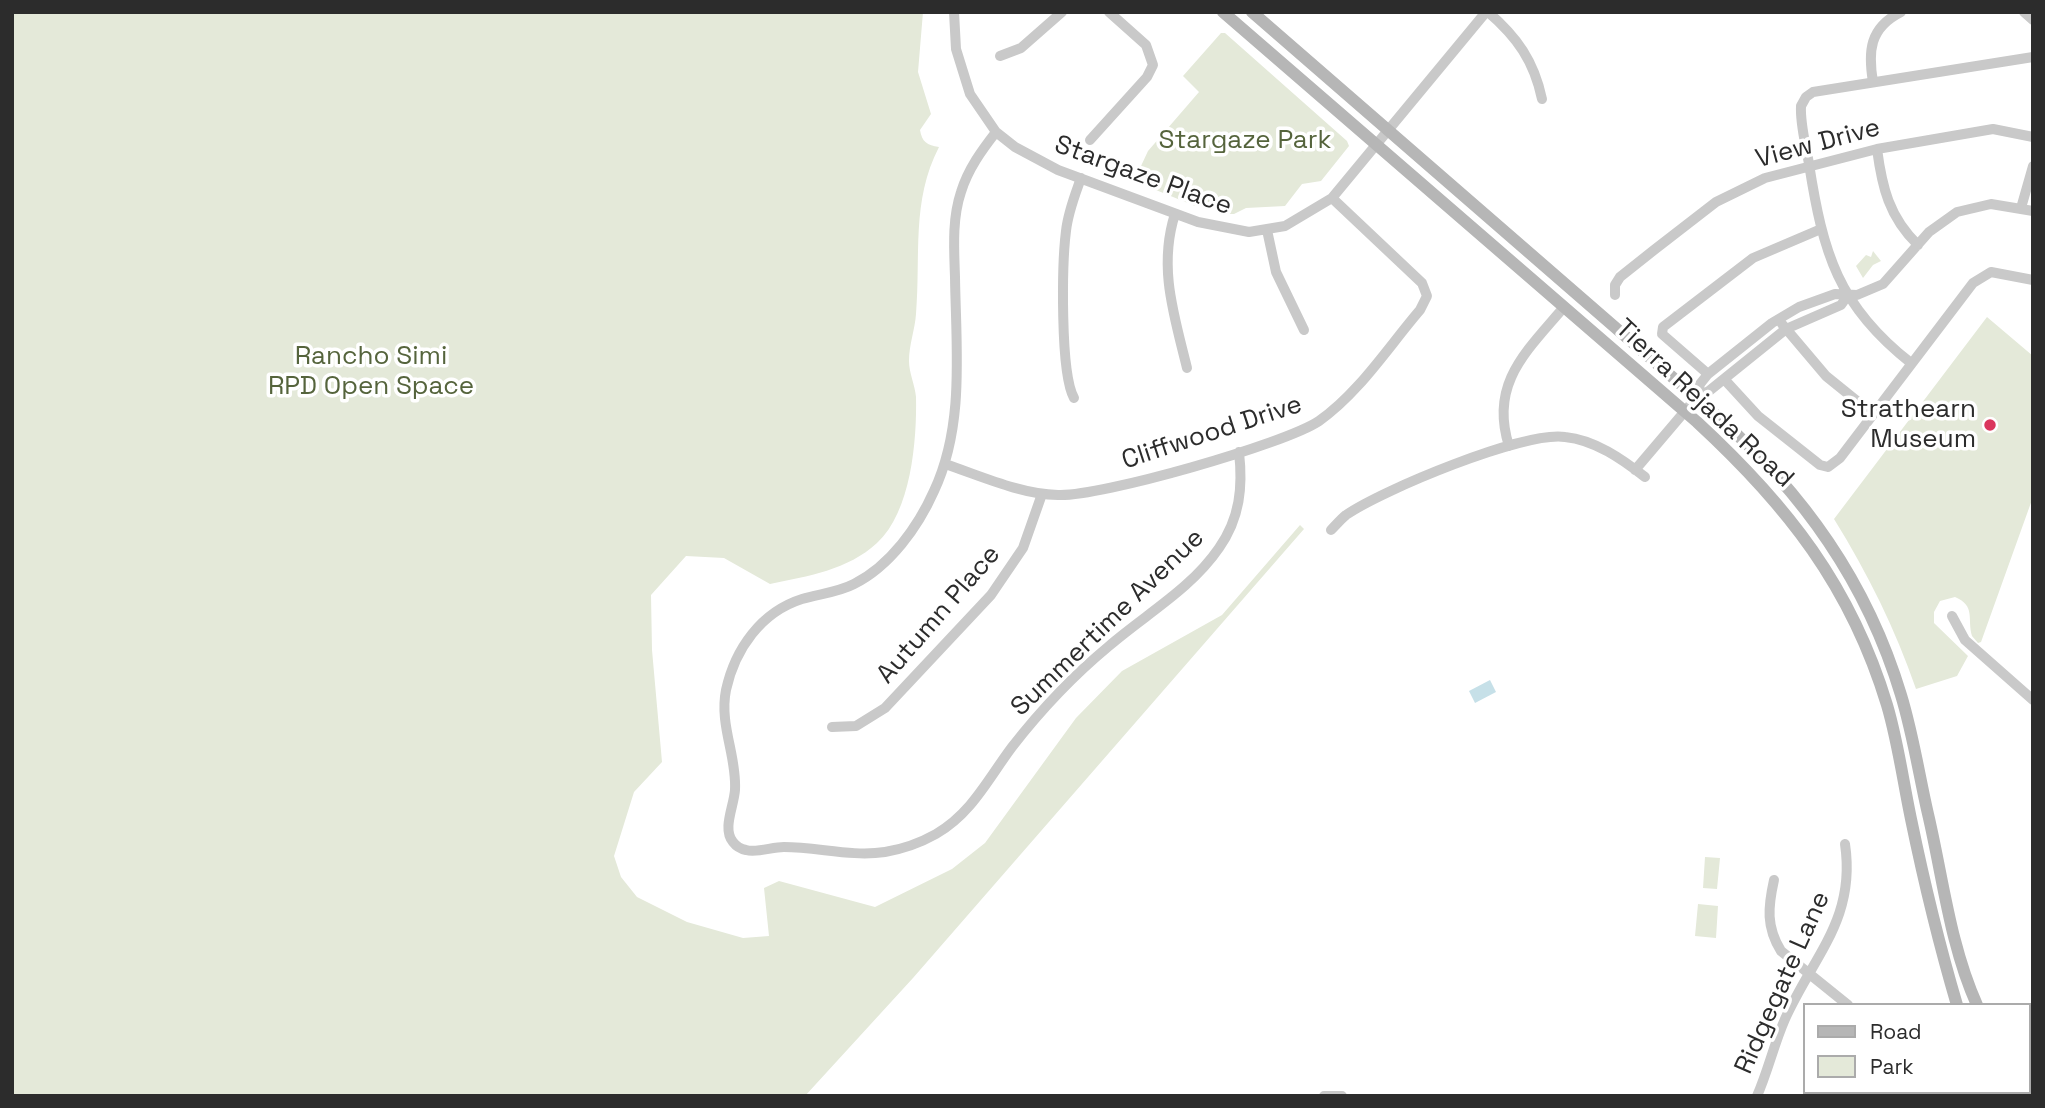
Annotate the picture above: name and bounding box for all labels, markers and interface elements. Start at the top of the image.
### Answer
street label: View Drive [1752,112,1884,176]
park label: Stargaze Park [1159,125,1331,157]
street label: Stargaze Place [1050,129,1236,223]
street label: Tierra Rejada Road [1608,313,1800,495]
park label: Rancho Simi RPD Open Space [268,341,474,402]
street label: Cliffwood Drive [1118,389,1306,477]
place label: Strathearn Museum [1841,394,1976,456]
marker: Strathearn Museum [1982,417,1998,433]
street label: Summertime Avenue [1005,523,1211,723]
street label: Autumn Place [871,540,1007,690]
street label: Ridgegate Lane [1729,887,1837,1079]
legend [1804,1003,2031,1094]
text: Road [1870,1018,1922,1045]
text: Park [1870,1053,1914,1080]

